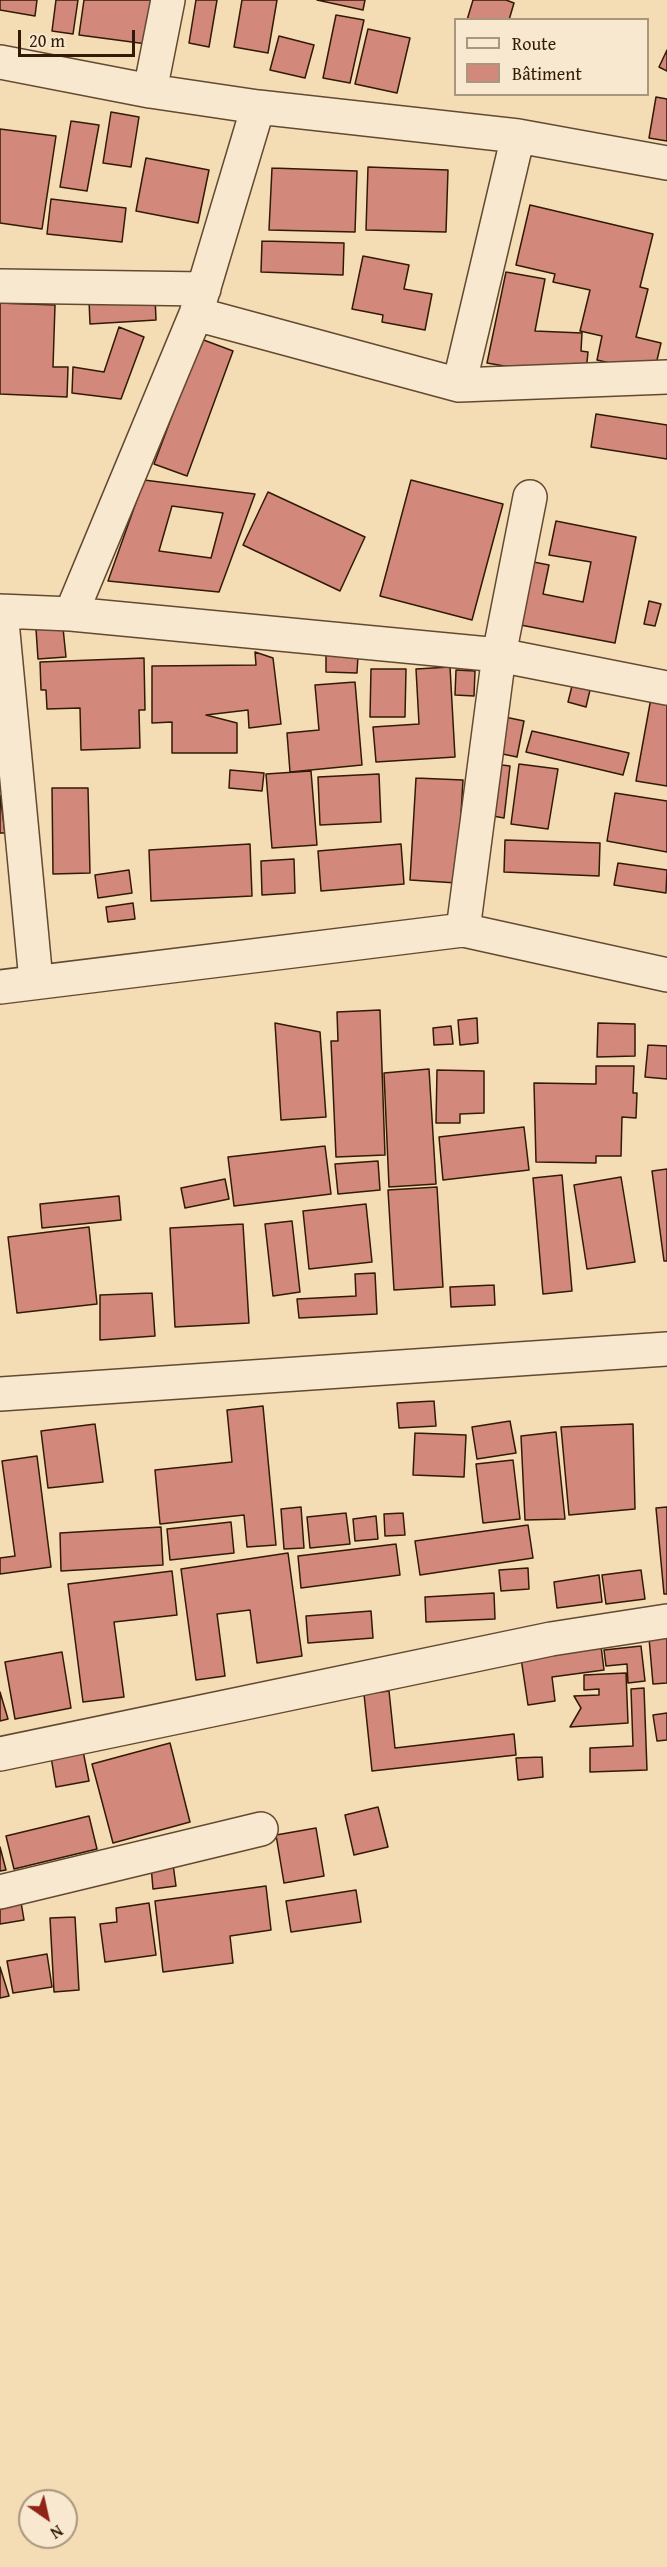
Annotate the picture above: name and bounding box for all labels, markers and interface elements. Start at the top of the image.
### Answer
scale bar [21,18,138,56]
legend [454,18,649,96]
text: 20 m [29,27,65,54]
text: Route [512,30,556,57]
text: Bâtiment [512,60,582,87]
north arrow [18,2489,78,2549]
text: N [46,2519,68,2545]

